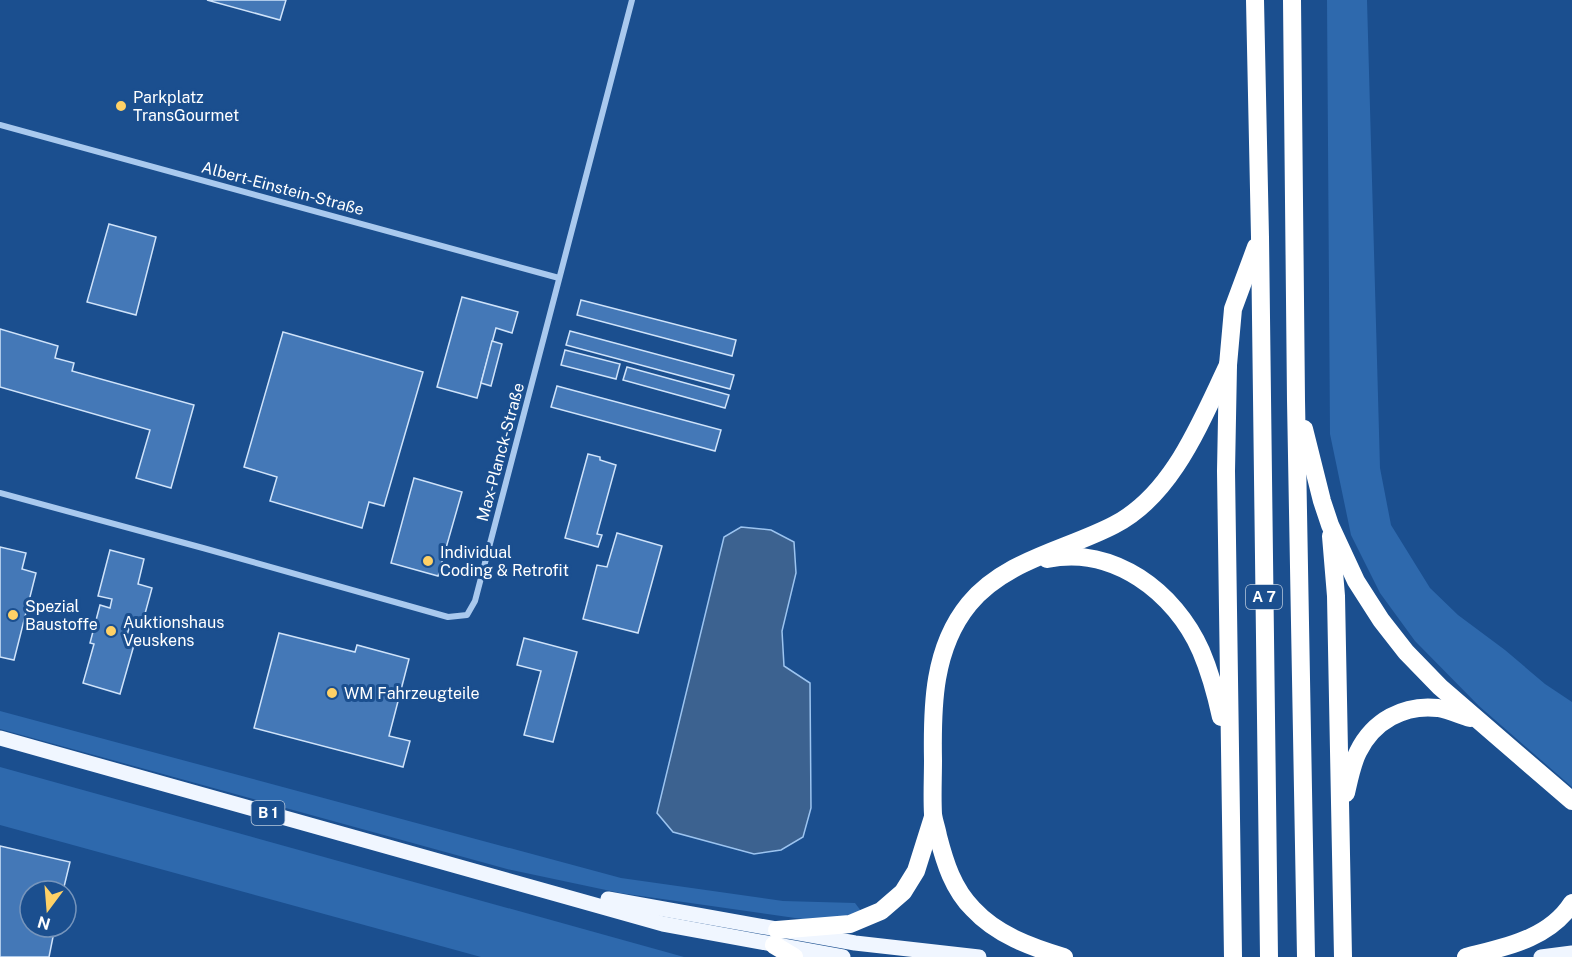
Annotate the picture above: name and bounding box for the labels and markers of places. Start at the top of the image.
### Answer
place label: Parkplatz TransGourmet [133,88,239,125]
marker: Parkplatz TransGourmet [114,99,128,113]
place label: Individual Coding & Retrofit [440,543,569,580]
marker: Individual Coding & Retrofit [421,554,435,568]
place label: Spezial Baustoffe [25,597,98,634]
marker: Spezial Baustoffe [6,608,20,622]
place label: Auktionshaus Veuskens [123,613,224,650]
marker: Auktionshaus Veuskens [104,624,118,638]
place label: WM Fahrzeugteile [344,684,480,703]
marker: WM Fahrzeugteile [325,686,339,700]

